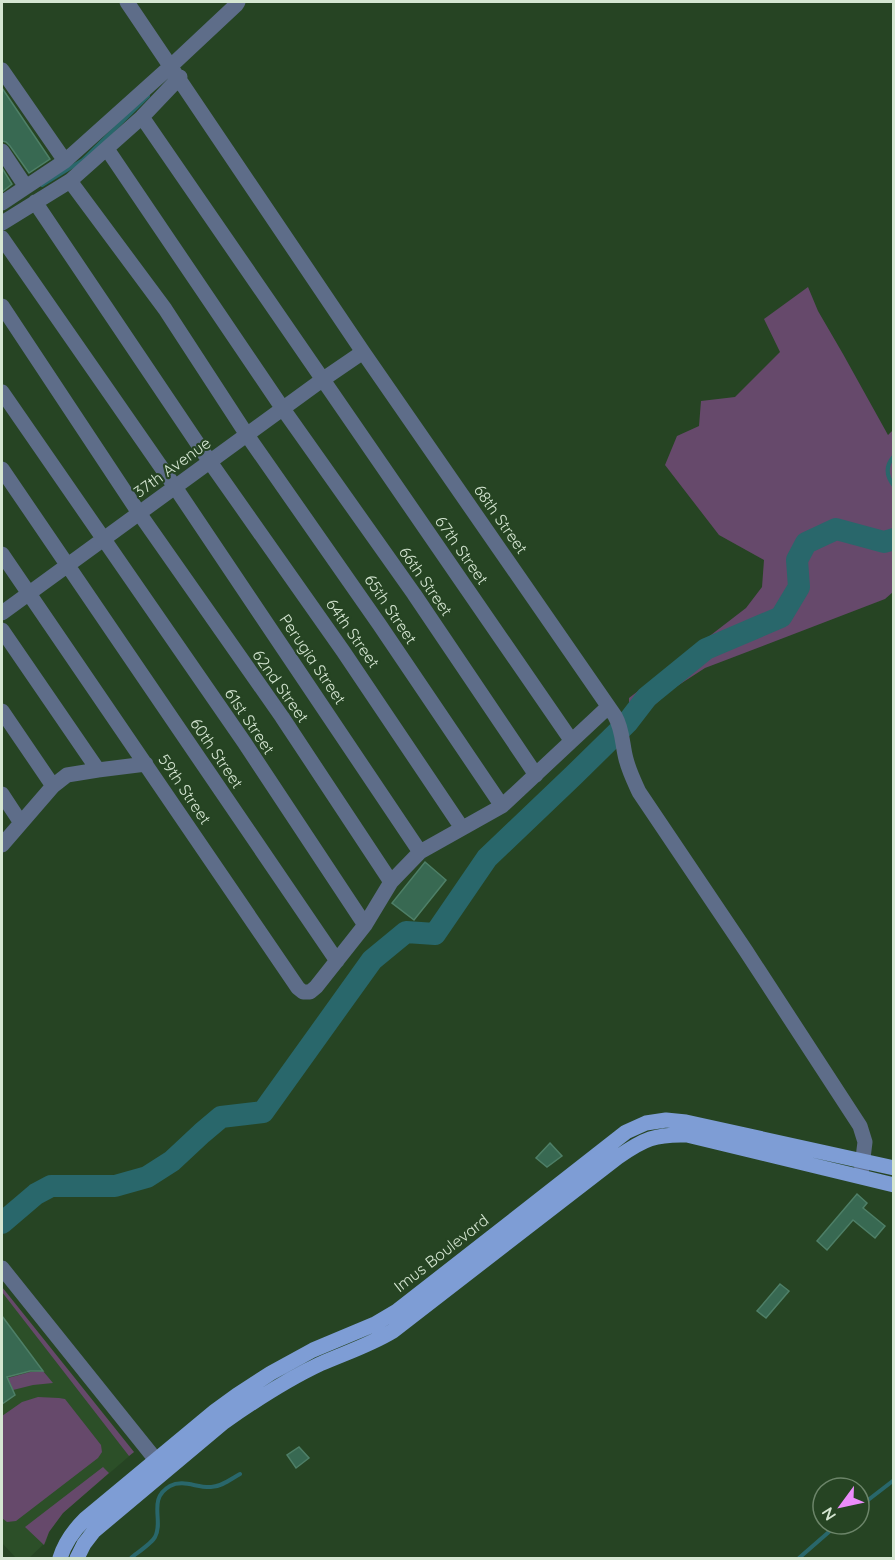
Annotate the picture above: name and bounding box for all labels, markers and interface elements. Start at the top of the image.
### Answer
street label: 37th Avenue [130,432,214,502]
street label: 68th Street [470,481,532,557]
street label: 67th Street [431,512,493,588]
street label: 66th Street [395,543,457,619]
street label: 65th Street [360,570,422,648]
street label: 64th Street [322,595,384,671]
street label: Perugia Street [275,610,351,708]
street label: 62nd Street [249,646,313,726]
street label: 61st Street [221,684,279,758]
street label: 60th Street [186,714,248,792]
street label: 59th Street [154,750,216,828]
street label: Imus Boulevard [390,1210,492,1296]
north arrow [811,1476,871,1536]
text: N [817,1504,840,1525]

